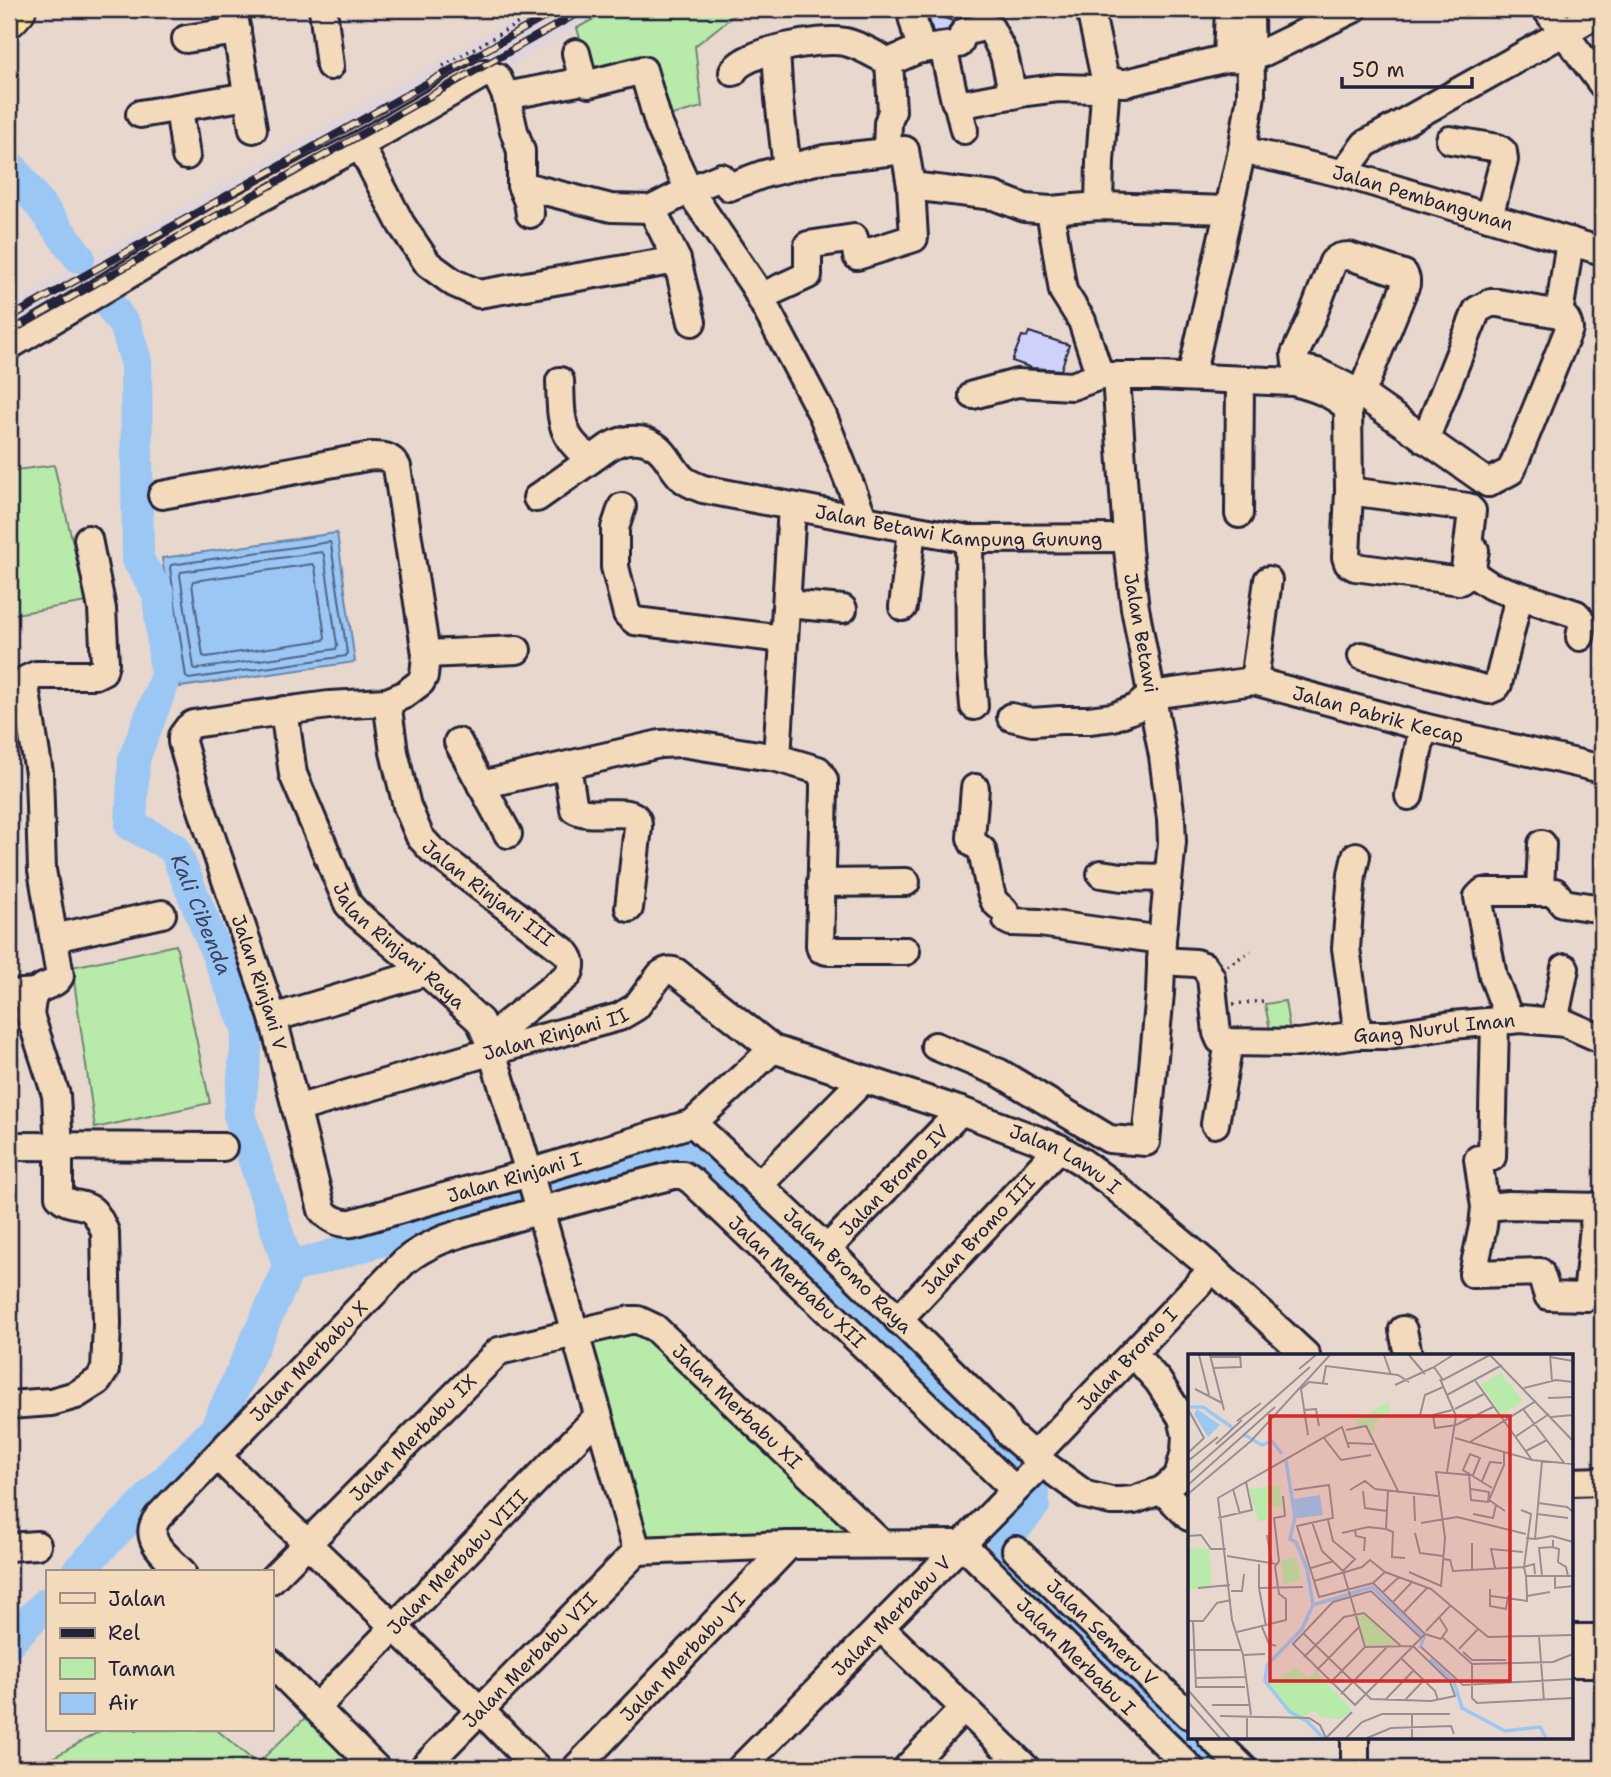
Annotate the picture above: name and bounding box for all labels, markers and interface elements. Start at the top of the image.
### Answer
scale bar [1342,46,1471,90]
text: 50 m [1352,56,1405,84]
street label: Jalan Pembangunan [1330,159,1516,236]
street label: Jalan Betawi Kampung Gunung [813,498,1102,552]
street label: Jalan Betawi [1118,571,1164,695]
street label: Jalan Pabrik Kecap [1290,680,1466,749]
street label: Jalan Rinjani III [416,835,559,952]
water label: Kali Cibenda [164,850,238,979]
street label: Jalan Rinjani Raya [328,878,471,1014]
street label: Jalan Rinjani V [226,911,293,1053]
street label: Jalan Rinjani II [480,1002,633,1066]
street label: Gang Nurul Iman [1353,1007,1516,1048]
street label: Jalan Lawu I [1006,1118,1126,1199]
street label: Jalan Bromo IV [834,1119,954,1241]
street label: Jalan Rinjani I [444,1145,585,1208]
street label: Jalan Bromo III [916,1169,1040,1300]
street label: Jalan Bromo Raya [778,1202,918,1339]
street label: Jalan Merbabu XII [723,1210,871,1353]
street label: Jalan Merbabu X [244,1295,373,1427]
street label: Jalan Bromo I [1072,1302,1183,1416]
street label: Jalan Merbabu XI [667,1338,807,1474]
inset map [1188,1354,1572,1738]
street label: Jalan Merbabu IX [344,1368,482,1507]
street label: Jalan Merbabu VIII [381,1484,533,1640]
street label: Jalan Merbabu V [826,1550,957,1681]
legend [46,1570,273,1732]
street label: Jalan Semeru V [1041,1573,1163,1691]
text: Jalan [108,1585,166,1613]
street label: Jalan Merbabu VII [457,1586,602,1733]
street label: Jalan Merbabu VI [614,1586,750,1727]
street label: Jalan Merbabu I [1011,1592,1141,1720]
text: Rel [108,1619,141,1647]
text: Taman [108,1655,176,1683]
text: Air [108,1689,139,1717]

